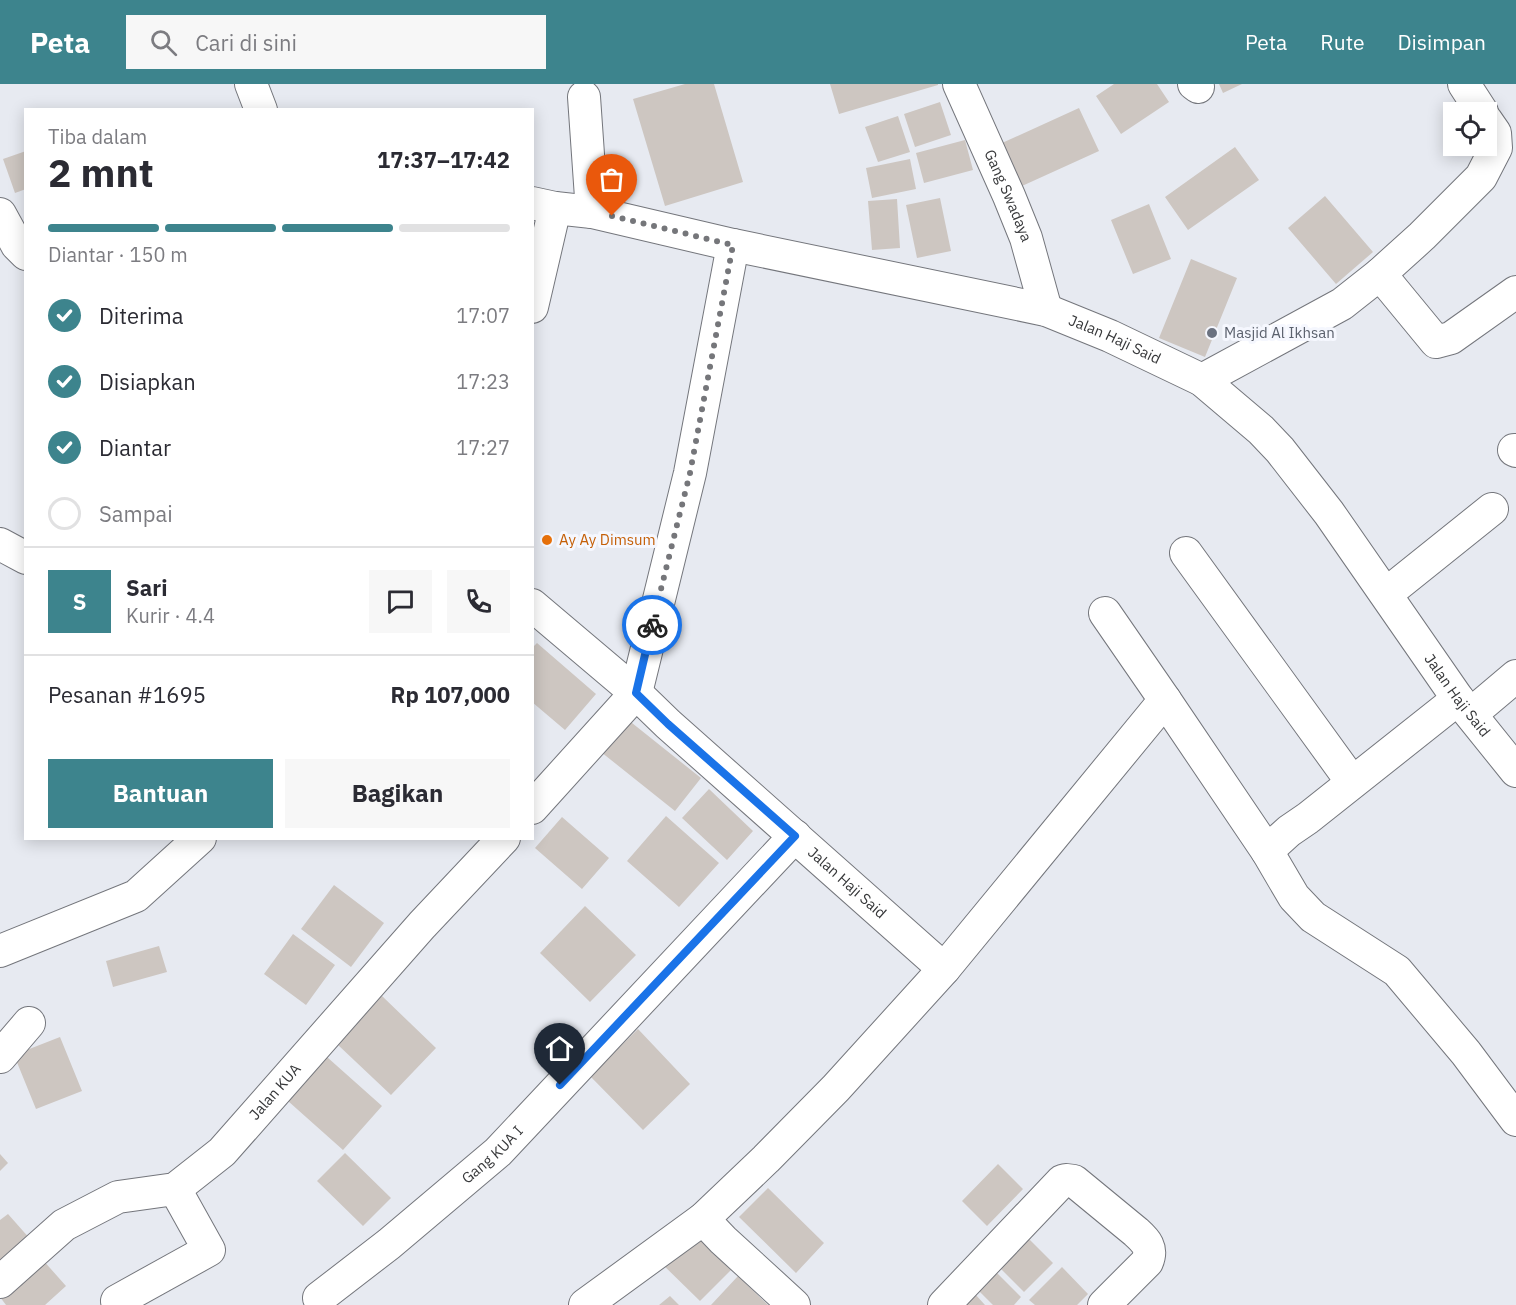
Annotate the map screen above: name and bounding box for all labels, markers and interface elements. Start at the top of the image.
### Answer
search box [126,15,546,69]
text: Peta [30,24,90,61]
icon: search [147,26,180,59]
text: Cari di sini [195,28,297,57]
text: Peta [1245,28,1287,56]
text: Rute [1320,28,1365,56]
text: Disimpan [1398,28,1486,56]
map controls [1443,102,1497,156]
button: locate [1443,102,1497,156]
text: Tiba dalam [48,123,147,150]
text: 17:37–17:42 [377,145,510,174]
street label: Gang Swadaya [980,146,1037,244]
text: 2 mnt [48,147,154,198]
pin [586,154,637,216]
icon: bag [595,163,628,196]
text: Diantar · 150 m [48,241,188,268]
icon: check [48,299,81,332]
text: Diterima [99,301,184,330]
text: 17:07 [456,302,510,329]
street label: Jalan Haji Said [1066,310,1164,368]
place label: Masjid Al Ikhsan [1224,323,1335,342]
marker: Masjid Al Ikhsan [1205,326,1219,340]
icon: check [48,365,81,398]
text: Disiapkan [99,367,196,396]
text: 17:23 [456,368,510,395]
icon: check [48,431,81,464]
text: Diantar [99,433,171,462]
text: 17:27 [456,434,510,461]
text: Sampai [99,499,173,528]
place label: Ay Ay Dimsum [559,530,656,549]
marker: Ay Ay Dimsum [540,533,554,547]
button: chat [369,570,432,633]
button: phone [447,570,510,633]
text: Sari [126,573,167,602]
text: S [73,587,86,616]
courier [622,595,682,655]
text: Kurir · 4.4 [126,602,215,629]
icon: bike [636,609,669,642]
street label: Jalan Haji Said [1421,650,1495,740]
text: Pesanan #1695 [48,680,206,709]
text: Rp 107,000 [391,680,510,709]
button: Bantuan [48,759,273,828]
button: Bagikan [285,759,510,828]
street label: Jalan Haji Said [804,843,890,922]
pin [534,1023,585,1085]
icon: home [543,1032,576,1065]
street label: Jalan KUA [245,1059,305,1124]
street label: Gang KUA I [457,1121,527,1188]

